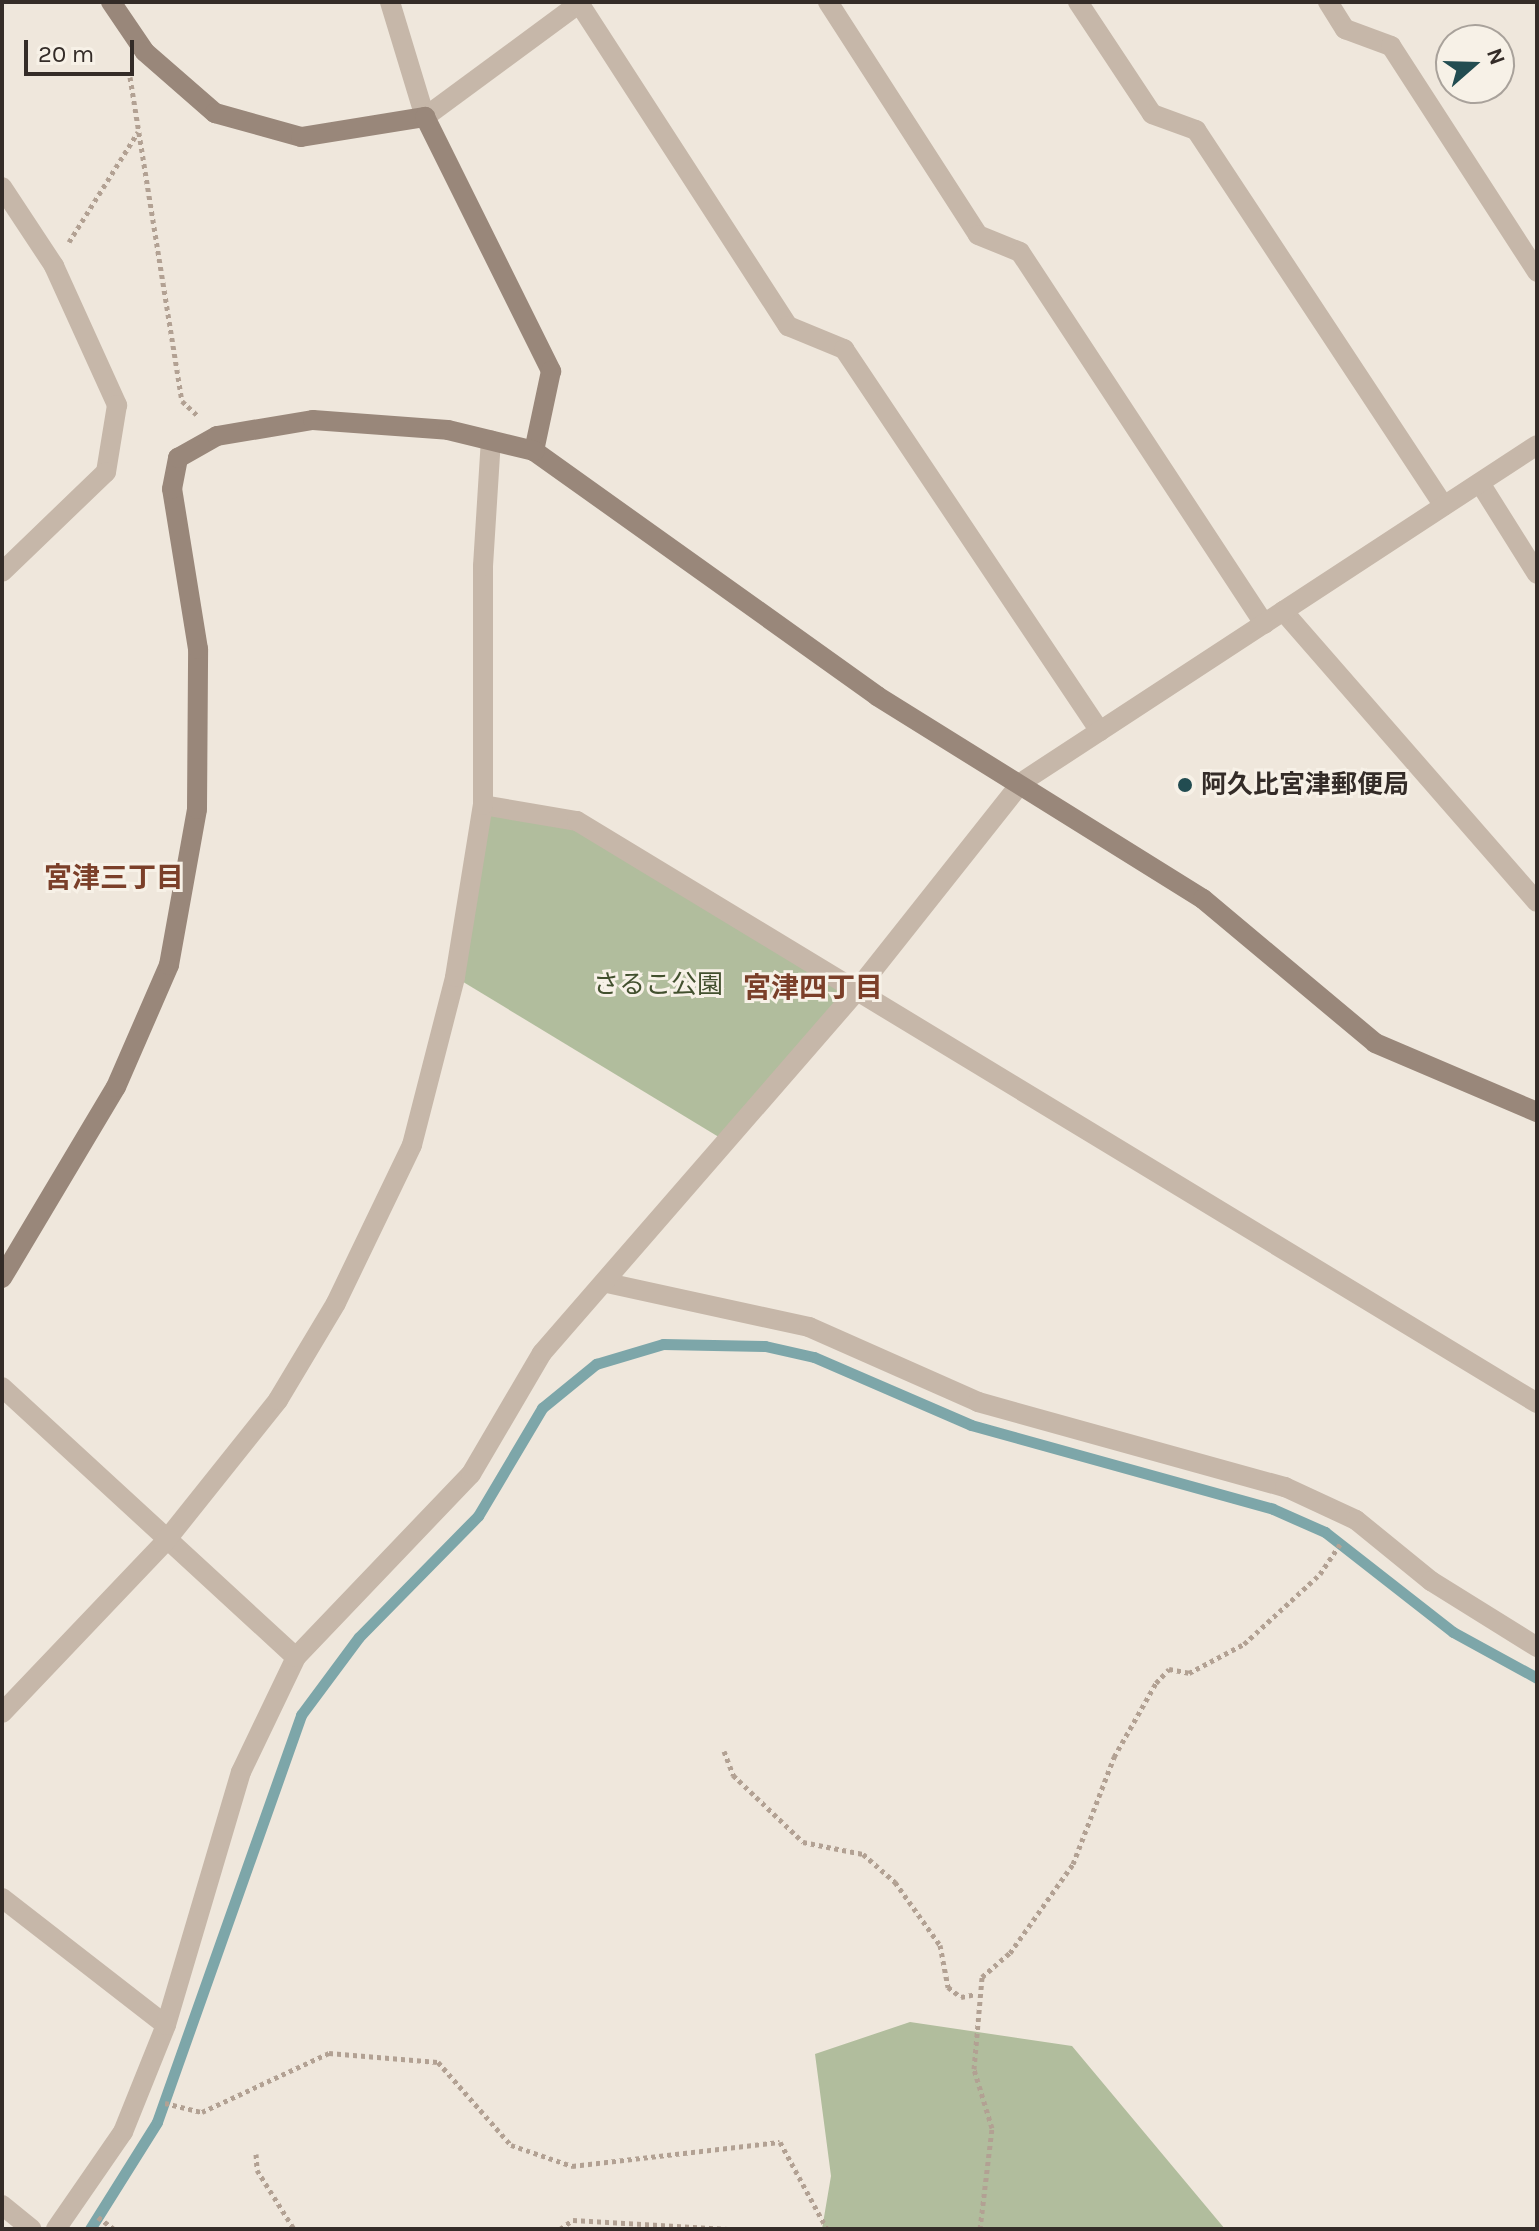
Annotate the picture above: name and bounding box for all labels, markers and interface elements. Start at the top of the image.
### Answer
scale bar [28,24,138,74]
north arrow [1435,24,1515,104]
text: 20 m [38,40,94,68]
text: N [1481,45,1511,68]
place label: 阿久比宮津郵便局 [1201,769,1409,801]
marker: 阿久比宮津郵便局 [1176,776,1194,794]
district label: 宮津三丁目 [44,861,184,895]
park label: さるこ公園 [593,969,723,1001]
district label: 宮津四丁目 [743,971,883,1005]

